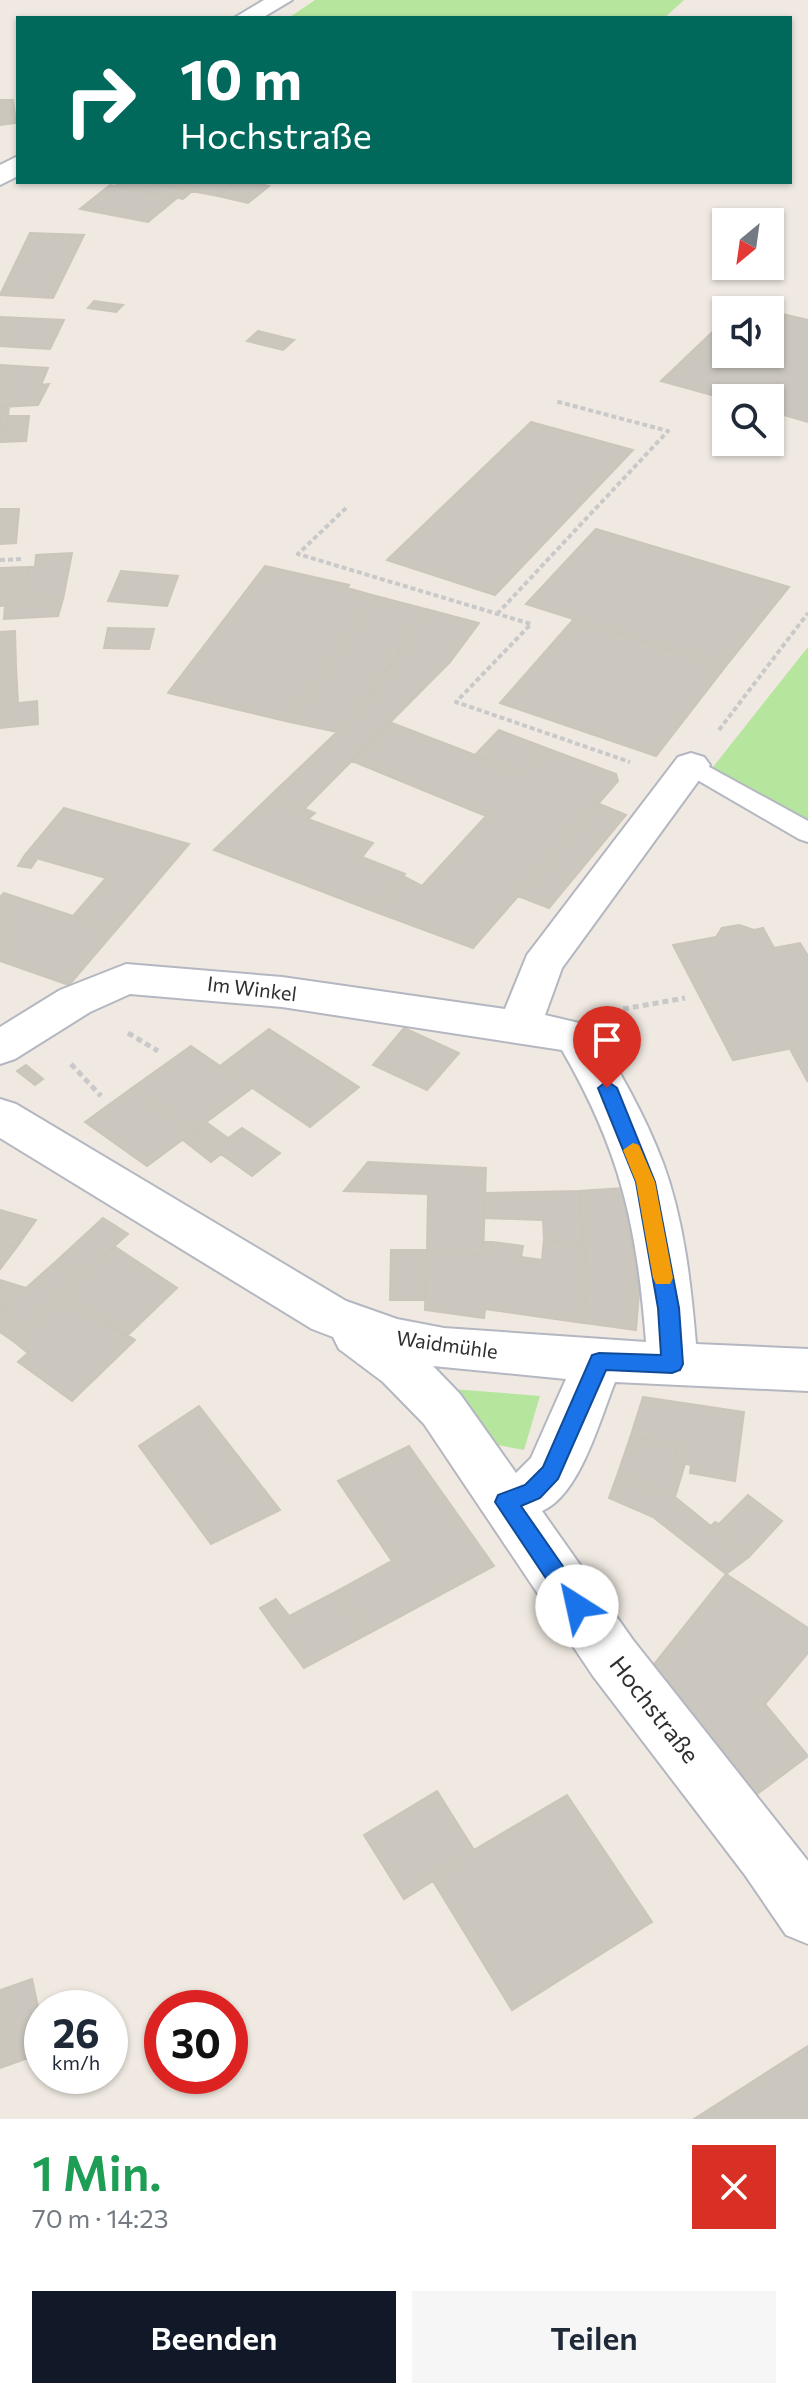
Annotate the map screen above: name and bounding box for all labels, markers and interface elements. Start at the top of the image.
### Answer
text: 10 m [180,43,302,112]
icon: right [48,48,152,152]
text: Hochstraße [180,112,372,156]
north arrow [712,208,784,280]
map controls [712,208,784,456]
button: sound [712,296,784,368]
button: search [712,384,784,456]
street label: Im Winkel [206,971,298,1005]
pin [573,1006,641,1088]
icon: arrive [585,1018,629,1062]
street label: Waidmühle [395,1325,499,1363]
position arrow [535,1564,619,1648]
street label: Hochstraße [604,1650,706,1768]
speed limit sign: 30 [144,1990,248,2094]
text: 26 [52,2007,100,2056]
text: km/h [52,2050,100,2074]
text: 1 Min. [32,2142,162,2201]
button: close [692,2145,776,2229]
text: 70 m · 14:23 [32,2202,168,2233]
button: Beenden [32,2291,396,2383]
button: Teilen [412,2291,776,2383]

